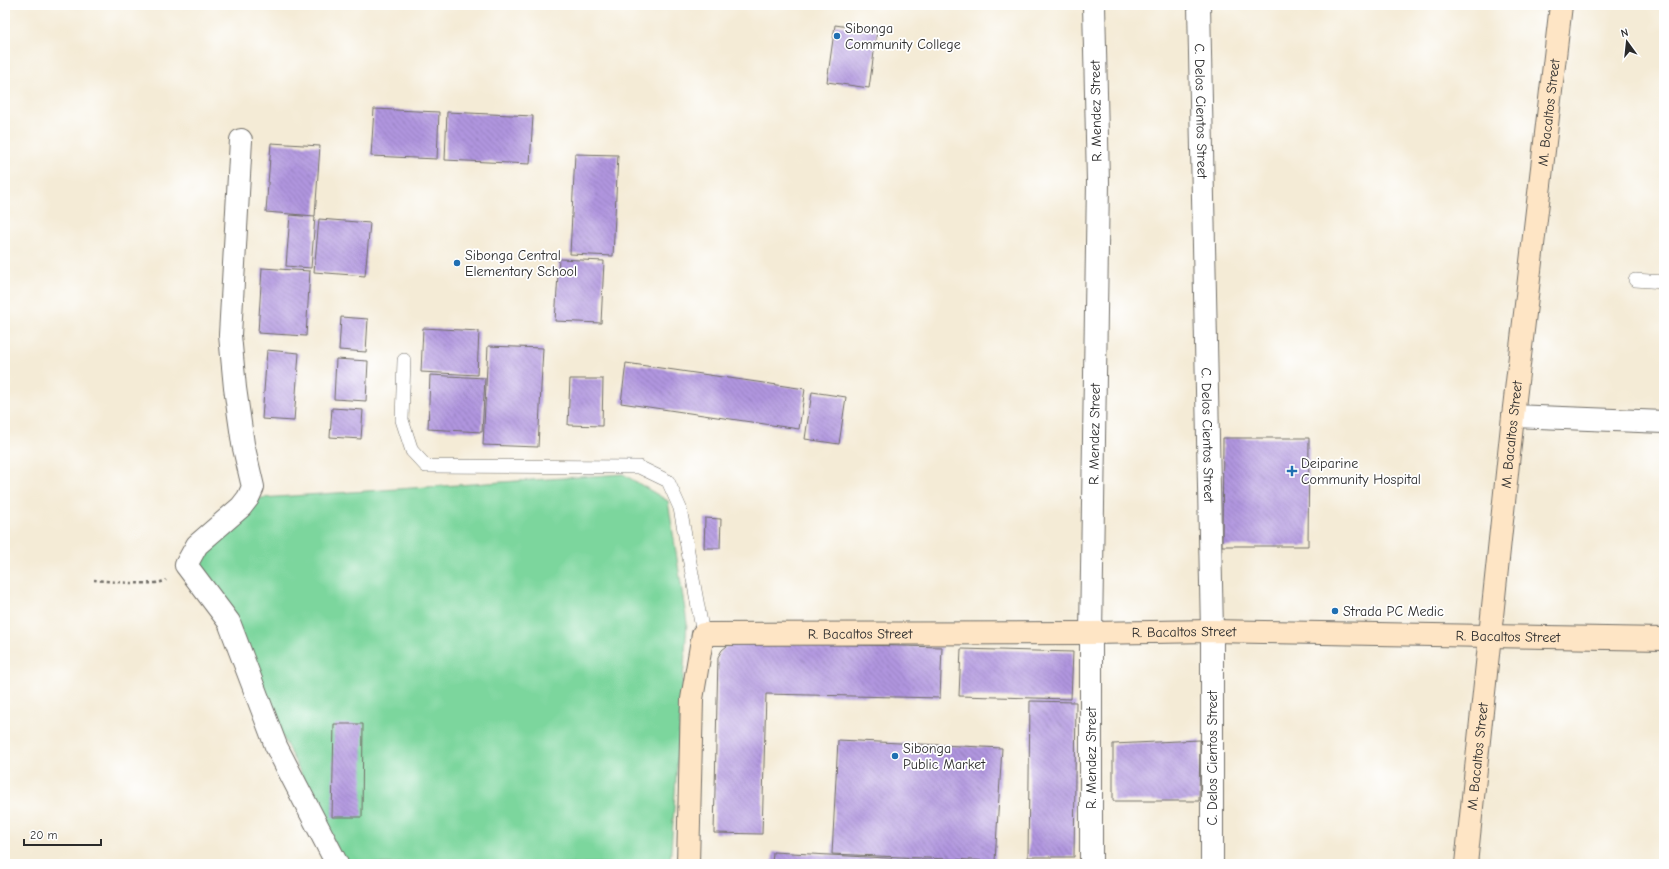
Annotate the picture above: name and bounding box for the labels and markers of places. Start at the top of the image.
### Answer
place label: Sibonga Community College [845,20,961,53]
marker: Sibonga Community College [832,31,842,41]
place label: Sibonga Central Elementary School [465,247,577,280]
marker: Sibonga Central Elementary School [452,258,462,268]
place label: Deiparine Community Hospital [1301,455,1421,488]
marker: Deiparine Community Hospital [1286,465,1298,477]
place label: Strada PC Medic [1343,603,1444,620]
marker: Strada PC Medic [1330,606,1340,616]
place label: Sibonga Public Market [903,740,986,773]
marker: Sibonga Public Market [890,751,900,761]

